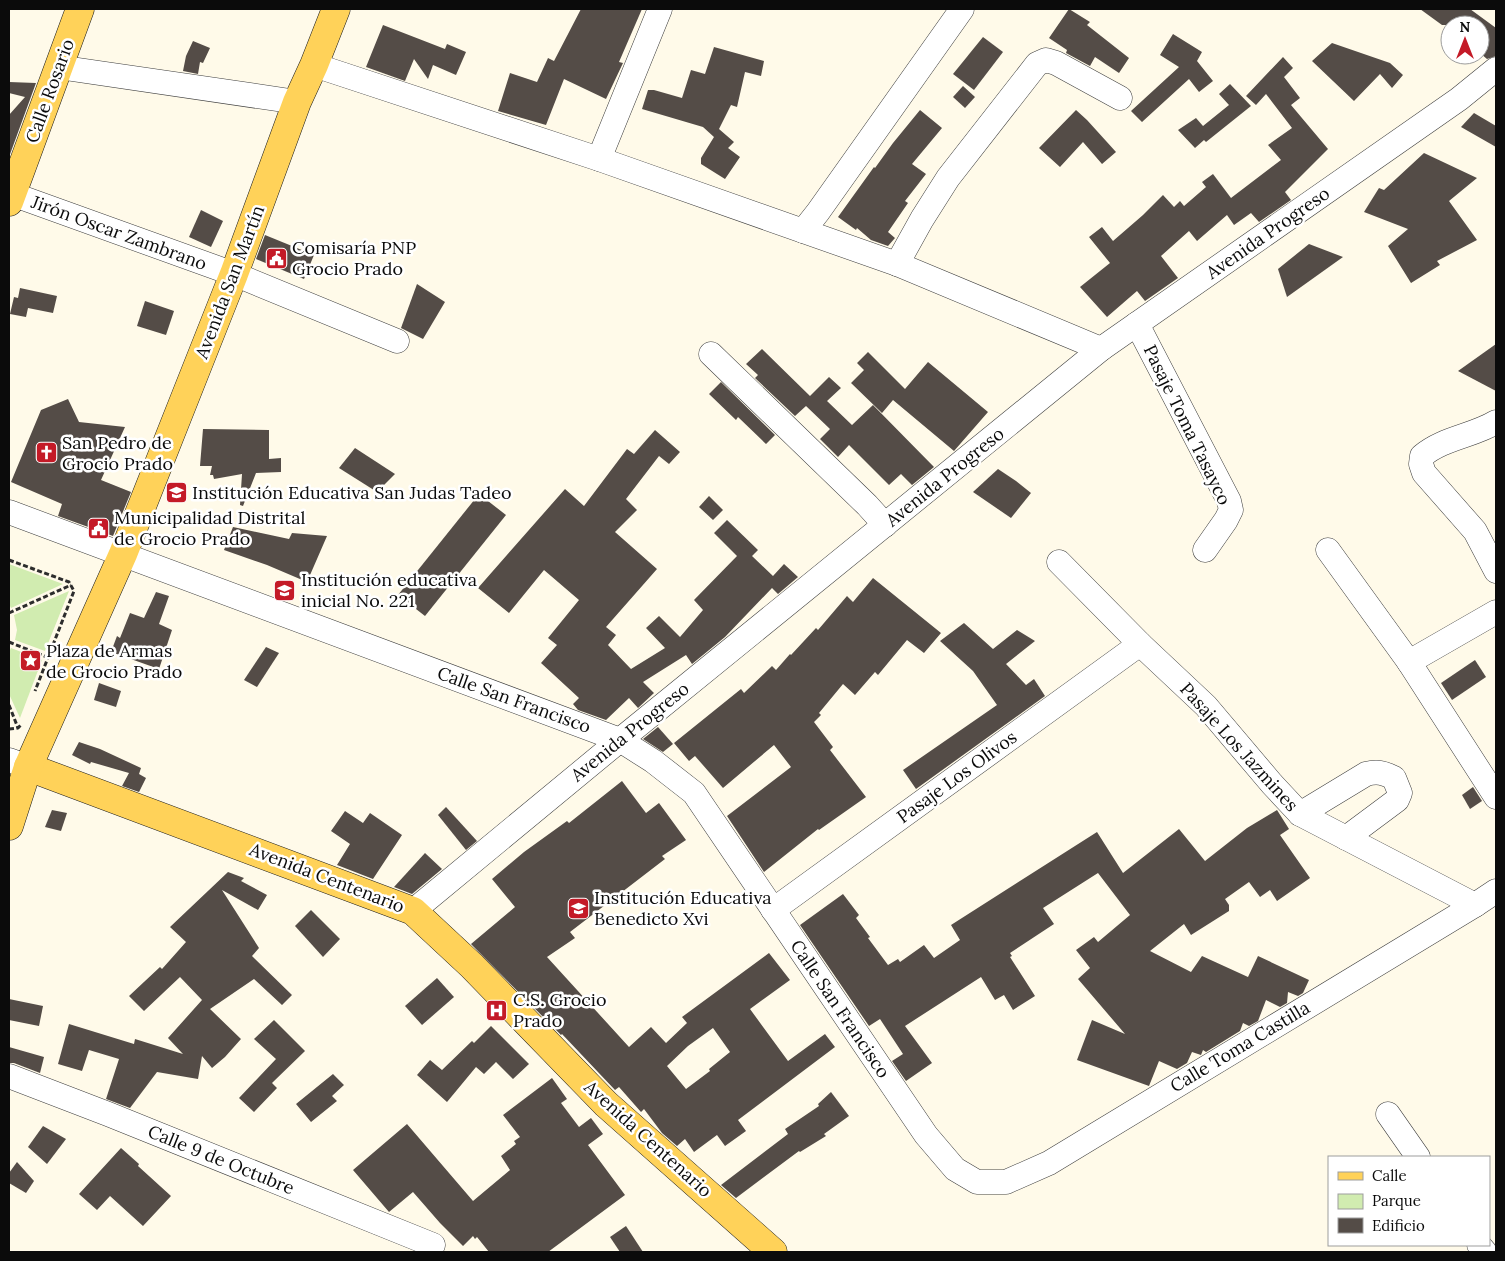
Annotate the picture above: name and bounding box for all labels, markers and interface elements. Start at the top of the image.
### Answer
north arrow [1440,15,1490,65]
text: N [1460,18,1471,36]
street label: Calle Rosario [20,36,79,146]
street label: Avenida Progreso [1201,181,1334,284]
street label: Jirón Oscar Zambrano [27,190,210,275]
street label: Avenida San Martín [189,202,269,363]
place label: Comisaría PNP Grocio Prado [292,236,416,280]
public building icon: Comisaría PNP Grocio Prado [264,246,288,270]
street label: Pasaje Toma Tasayco [1139,341,1236,509]
street label: Avenida Progreso [880,422,1009,532]
place label: San Pedro de Grocio Prado [62,431,173,475]
church icon: San Pedro de Grocio Prado [34,441,58,465]
school or university icon: Institución Educativa San Judas Tadeo [164,481,188,505]
place label: Institución Educativa San Judas Tadeo [192,481,511,504]
place label: Municipalidad Distrital de Grocio Prado [114,506,306,550]
public building icon: Municipalidad Distrital de Grocio Prado [86,516,110,540]
place label: Institución educativa inicial No. 221 [301,568,477,612]
school or university icon: Institución educativa inicial No. 221 [273,578,297,602]
place label: Plaza de Armas de Grocio Prado [46,639,182,683]
place icon: Plaza de Armas de Grocio Prado [18,649,42,673]
street label: Calle San Francisco [434,661,594,738]
street label: Avenida Progreso [565,677,694,787]
street label: Pasaje Los Jazmines [1175,677,1303,816]
street label: Pasaje Los Olivos [892,725,1021,828]
street label: Avenida Centenario [246,837,408,918]
place label: Institución Educativa Benedicto Xvi [594,886,772,930]
school or university icon: Institución Educativa Benedicto Xvi [566,896,590,920]
street label: Calle San Francisco [786,935,895,1082]
place label: C.S. Grocio Prado [513,988,606,1032]
street label: Calle Toma Castilla [1166,996,1314,1097]
hospital icon: C.S. Grocio Prado [485,998,509,1022]
street label: Avenida Centenario [579,1075,717,1202]
street label: Calle 9 de Octubre [145,1120,298,1199]
legend [1328,1156,1490,1246]
text: Calle [1372,1166,1407,1185]
text: Parque [1372,1191,1421,1210]
text: Edificio [1372,1216,1425,1235]

